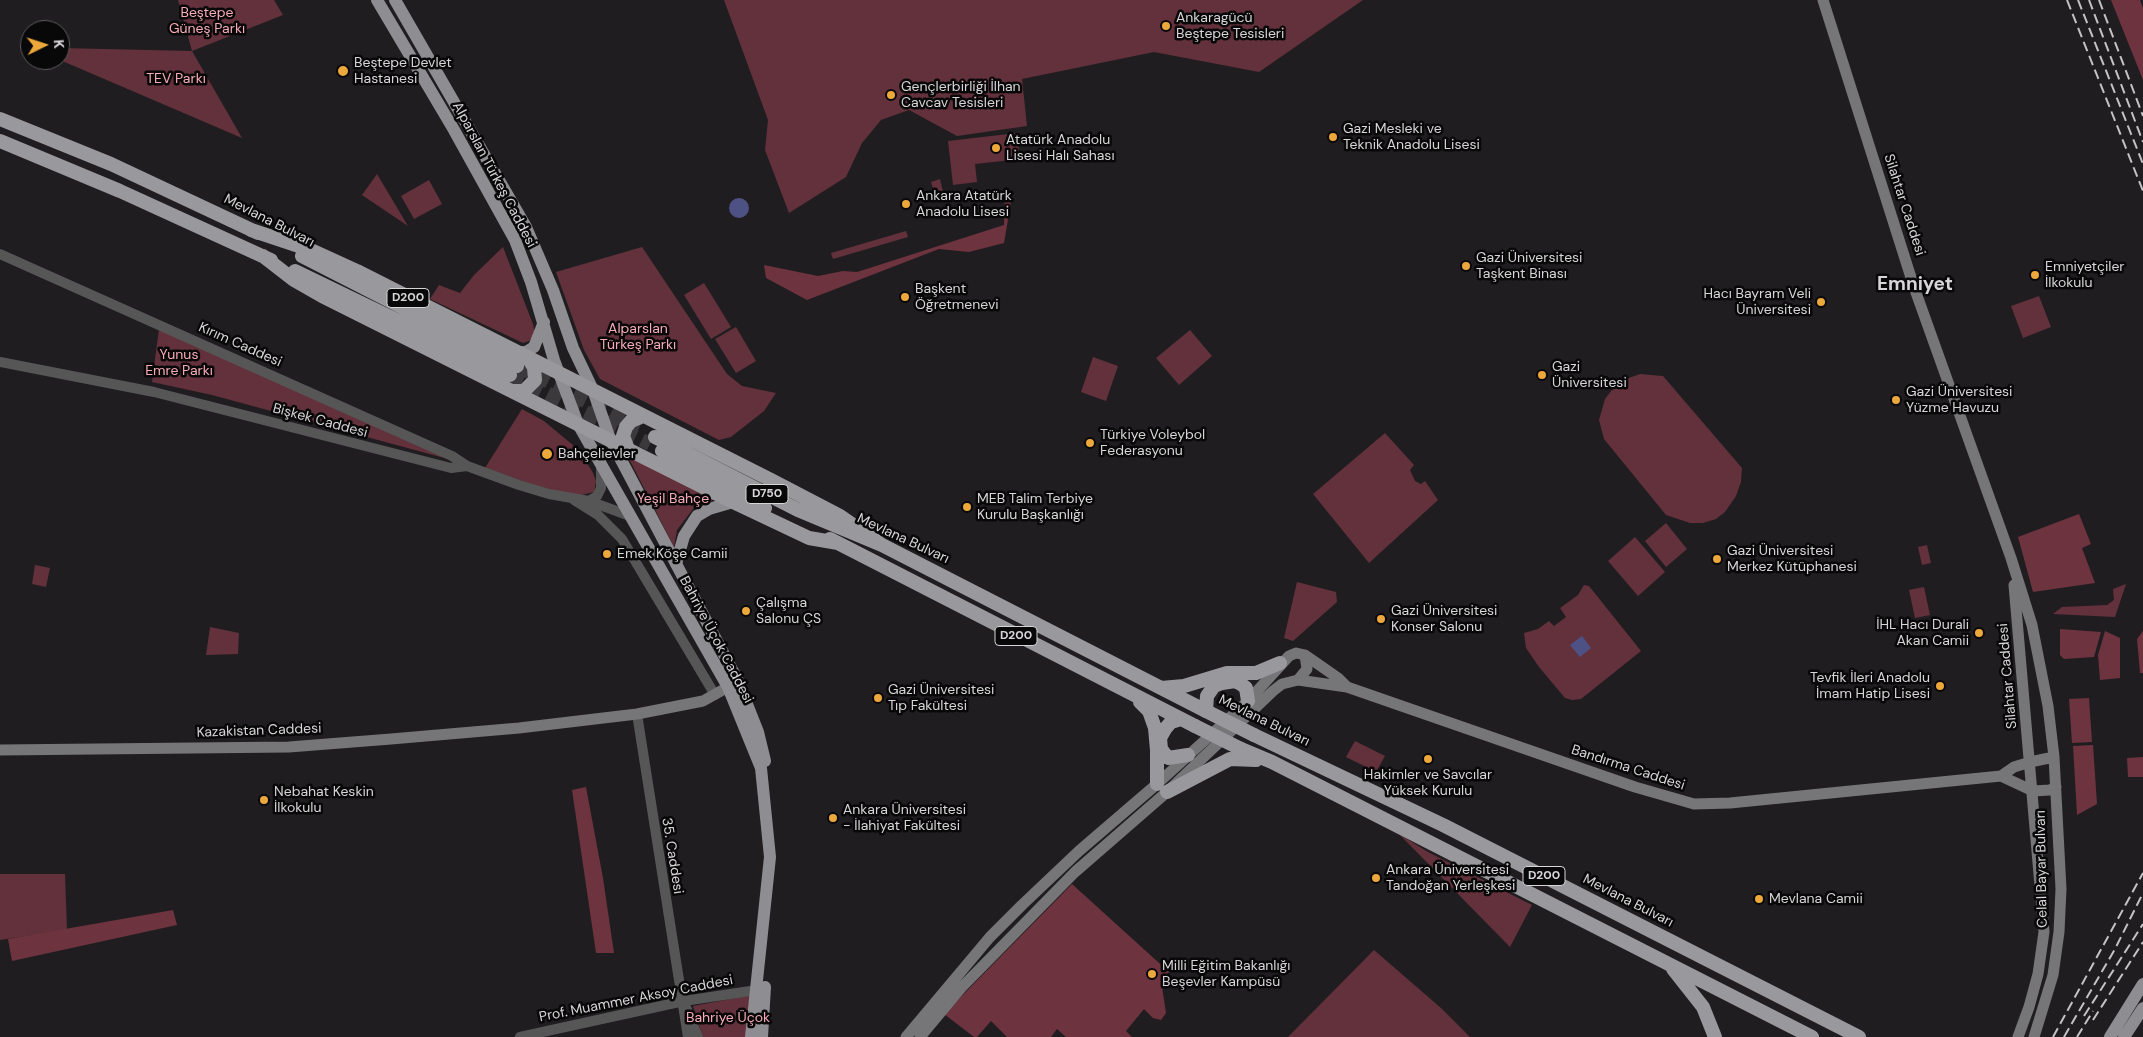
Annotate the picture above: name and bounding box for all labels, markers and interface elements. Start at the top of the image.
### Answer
park label: Beştepe Güneş Parkı [169,5,245,38]
place label: Ankaragücü Beştepe Tesisleri [1176,10,1284,42]
north arrow [20,20,70,70]
marker: Ankaragücü Beştepe Tesisleri [1160,20,1172,32]
text: K [50,39,68,49]
place label: Beştepe Devlet Hastanesi [354,55,452,88]
marker: Beştepe Devlet Hastanesi [336,64,350,78]
park label: TEV Parkı [146,71,206,87]
place label: Gençlerbirliği İlhan Cavcav Tesisleri [901,79,1021,111]
marker: Gençlerbirliği İlhan Cavcav Tesisleri [885,89,897,101]
street label: Alparslan Türkeş Caddesi [448,99,540,251]
place label: Gazi Mesleki ve Teknik Anadolu Lisesi [1343,121,1480,154]
marker: Gazi Mesleki ve Teknik Anadolu Lisesi [1327,131,1339,143]
place label: Atatürk Anadolu Lisesi Halı Sahası [1006,132,1114,164]
marker: Atatürk Anadolu Lisesi Halı Sahası [990,142,1002,154]
street label: Silahtar Caddesi [1880,152,1928,258]
place label: Ankara Atatürk Anadolu Lisesi [916,188,1012,220]
street label: Mevlana Bulvarı [221,191,317,251]
marker: Ankara Atatürk Anadolu Lisesi [900,198,912,210]
place label: Gazi Üniversitesi Taşkent Binası [1476,250,1582,282]
place label: Emniyetçiler İlkokulu [2045,259,2125,292]
marker: Gazi Üniversitesi Taşkent Binası [1460,260,1472,272]
marker: Emniyetçiler İlkokulu [2029,269,2041,281]
district label: Emniyet [1877,274,1953,296]
place label: Başkent Öğretmenevi [915,281,999,314]
place label: Hacı Bayram Veli Üniversitesi [1703,286,1811,318]
road number: D200 [387,288,429,308]
marker: Başkent Öğretmenevi [899,291,911,303]
marker: Hacı Bayram Veli Üniversitesi [1815,296,1827,308]
street label: Kırım Caddesi [196,319,284,371]
park label: Alparslan Türkeş Parkı [600,321,676,354]
park label: Yunus Emre Parkı [145,347,213,380]
place label: Gazi Üniversitesi [1552,359,1627,392]
marker: Gazi Üniversitesi [1536,369,1548,381]
place label: Gazi Üniversitesi Yüzme Havuzu [1906,384,2012,417]
marker: Gazi Üniversitesi Yüzme Havuzu [1890,394,1902,406]
street label: Bişkek Caddesi [271,400,369,442]
place label: Türkiye Voleybol Federasyonu [1100,427,1205,460]
marker: Türkiye Voleybol Federasyonu [1084,437,1096,449]
place label: Bahçelievler [558,446,636,462]
marker: Bahçelievler [540,447,554,461]
road number: D750 [746,484,788,504]
park label: Yeşil Bahçe [637,491,709,507]
place label: MEB Talim Terbiye Kurulu Başkanlığı [977,491,1093,524]
marker: MEB Talim Terbiye Kurulu Başkanlığı [961,501,973,513]
street label: Mevlana Bulvarı [854,510,952,568]
place label: Gazi Üniversitesi Merkez Kütüphanesi [1727,543,1857,576]
place label: Emek Köşe Camii [617,546,728,562]
marker: Emek Köşe Camii [601,548,613,560]
marker: Gazi Üniversitesi Merkez Kütüphanesi [1711,553,1723,565]
street label: Bahriye Üçok Caddesi [675,574,757,706]
place label: Çalışma Salonu ÇS [756,595,821,628]
place label: Gazi Üniversitesi Konser Salonu [1391,603,1497,636]
marker: Çalışma Salonu ÇS [740,605,752,617]
marker: Gazi Üniversitesi Konser Salonu [1375,613,1387,625]
place label: İHL Hacı Durali Akan Camii [1876,617,1969,650]
street label: Silahtar Caddesi [1995,623,2021,729]
road number: D200 [995,626,1037,646]
marker: İHL Hacı Durali Akan Camii [1973,627,1985,639]
place label: Tevfik İleri Anadolu İmam Hatip Lisesi [1810,670,1930,702]
marker: Tevfik İleri Anadolu İmam Hatip Lisesi [1934,680,1946,692]
place label: Gazi Üniversitesi Tıp Fakültesi [888,682,994,714]
marker: Gazi Üniversitesi Tıp Fakültesi [872,692,884,704]
street label: Mevlana Bulvarı [1216,692,1312,750]
street label: Kazakistan Caddesi [196,720,322,742]
street label: Bandırma Caddesi [1569,742,1687,794]
marker: Hakimler ve Savcılar Yüksek Kurulu [1422,753,1434,765]
place label: Hakimler ve Savcılar Yüksek Kurulu [1364,767,1492,800]
place label: Nebahat Keskin İlkokulu [274,784,374,816]
marker: Nebahat Keskin İlkokulu [258,794,270,806]
place label: Ankara Üniversitesi - İlahiyat Fakültesi [843,802,966,834]
street label: Celal Bayar Bulvarı [2033,810,2051,928]
marker: Ankara Üniversitesi - İlahiyat Fakültesi [827,812,839,824]
street label: 35. Caddesi [658,817,686,895]
place label: Ankara Üniversitesi Tandoğan Yerleşkesi [1386,862,1515,894]
road number: D200 [1523,866,1565,886]
street label: Mevlana Bulvarı [1580,871,1676,931]
marker: Ankara Üniversitesi Tandoğan Yerleşkesi [1370,872,1382,884]
place label: Mevlana Camii [1769,891,1863,907]
marker: Mevlana Camii [1753,893,1765,905]
place label: Milli Eğitim Bakanlığı Beşevler Kampüsü [1162,958,1290,990]
marker: Milli Eğitim Bakanlığı Beşevler Kampüsü [1146,968,1158,980]
street label: Prof. Muammer Aksoy Caddesi [538,972,734,1026]
park label: Bahriye Üçok [686,1010,770,1026]

